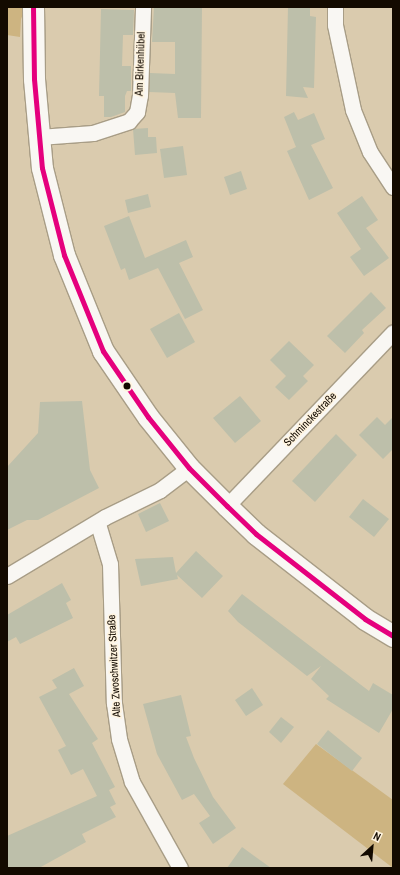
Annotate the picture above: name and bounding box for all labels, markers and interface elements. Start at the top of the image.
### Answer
street label: Am Birkenhübel [132,32,148,96]
unlabelled marker [122,381,132,391]
street label: Schminckestraße [281,389,339,449]
street label: Alte Zwoschwitzer Straße [105,614,123,718]
north arrow [352,827,392,867]
text: N [371,828,383,844]

